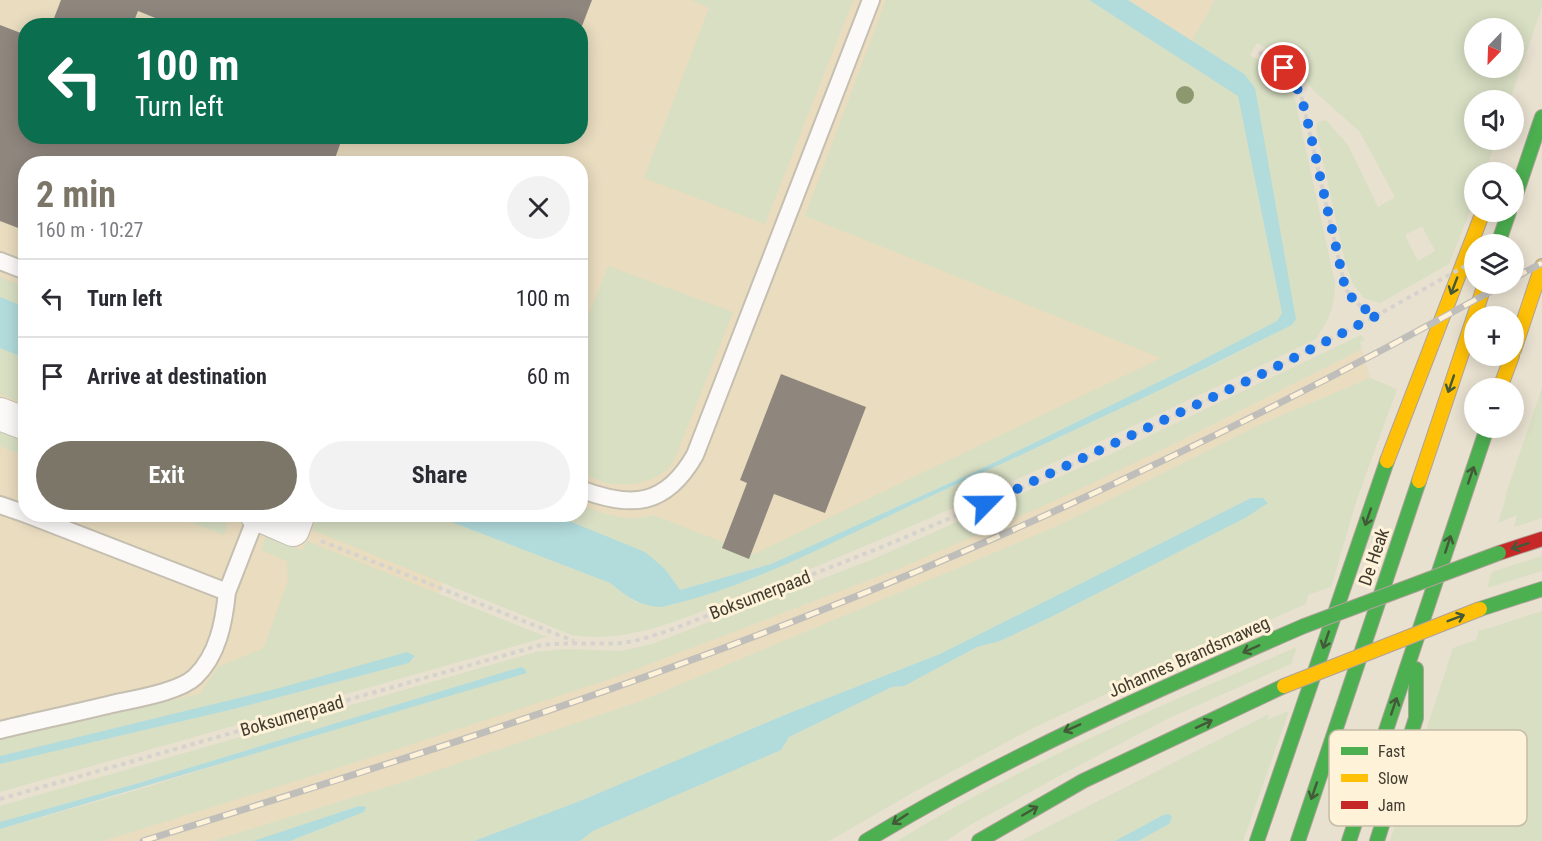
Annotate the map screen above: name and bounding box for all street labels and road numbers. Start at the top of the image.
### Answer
street label: De Heak [1354,525,1393,588]
street label: Boksumerpaad [706,566,813,623]
street label: Johannes Brandsmaweg [1105,612,1273,702]
street label: Boksumerpaad [238,691,346,740]

